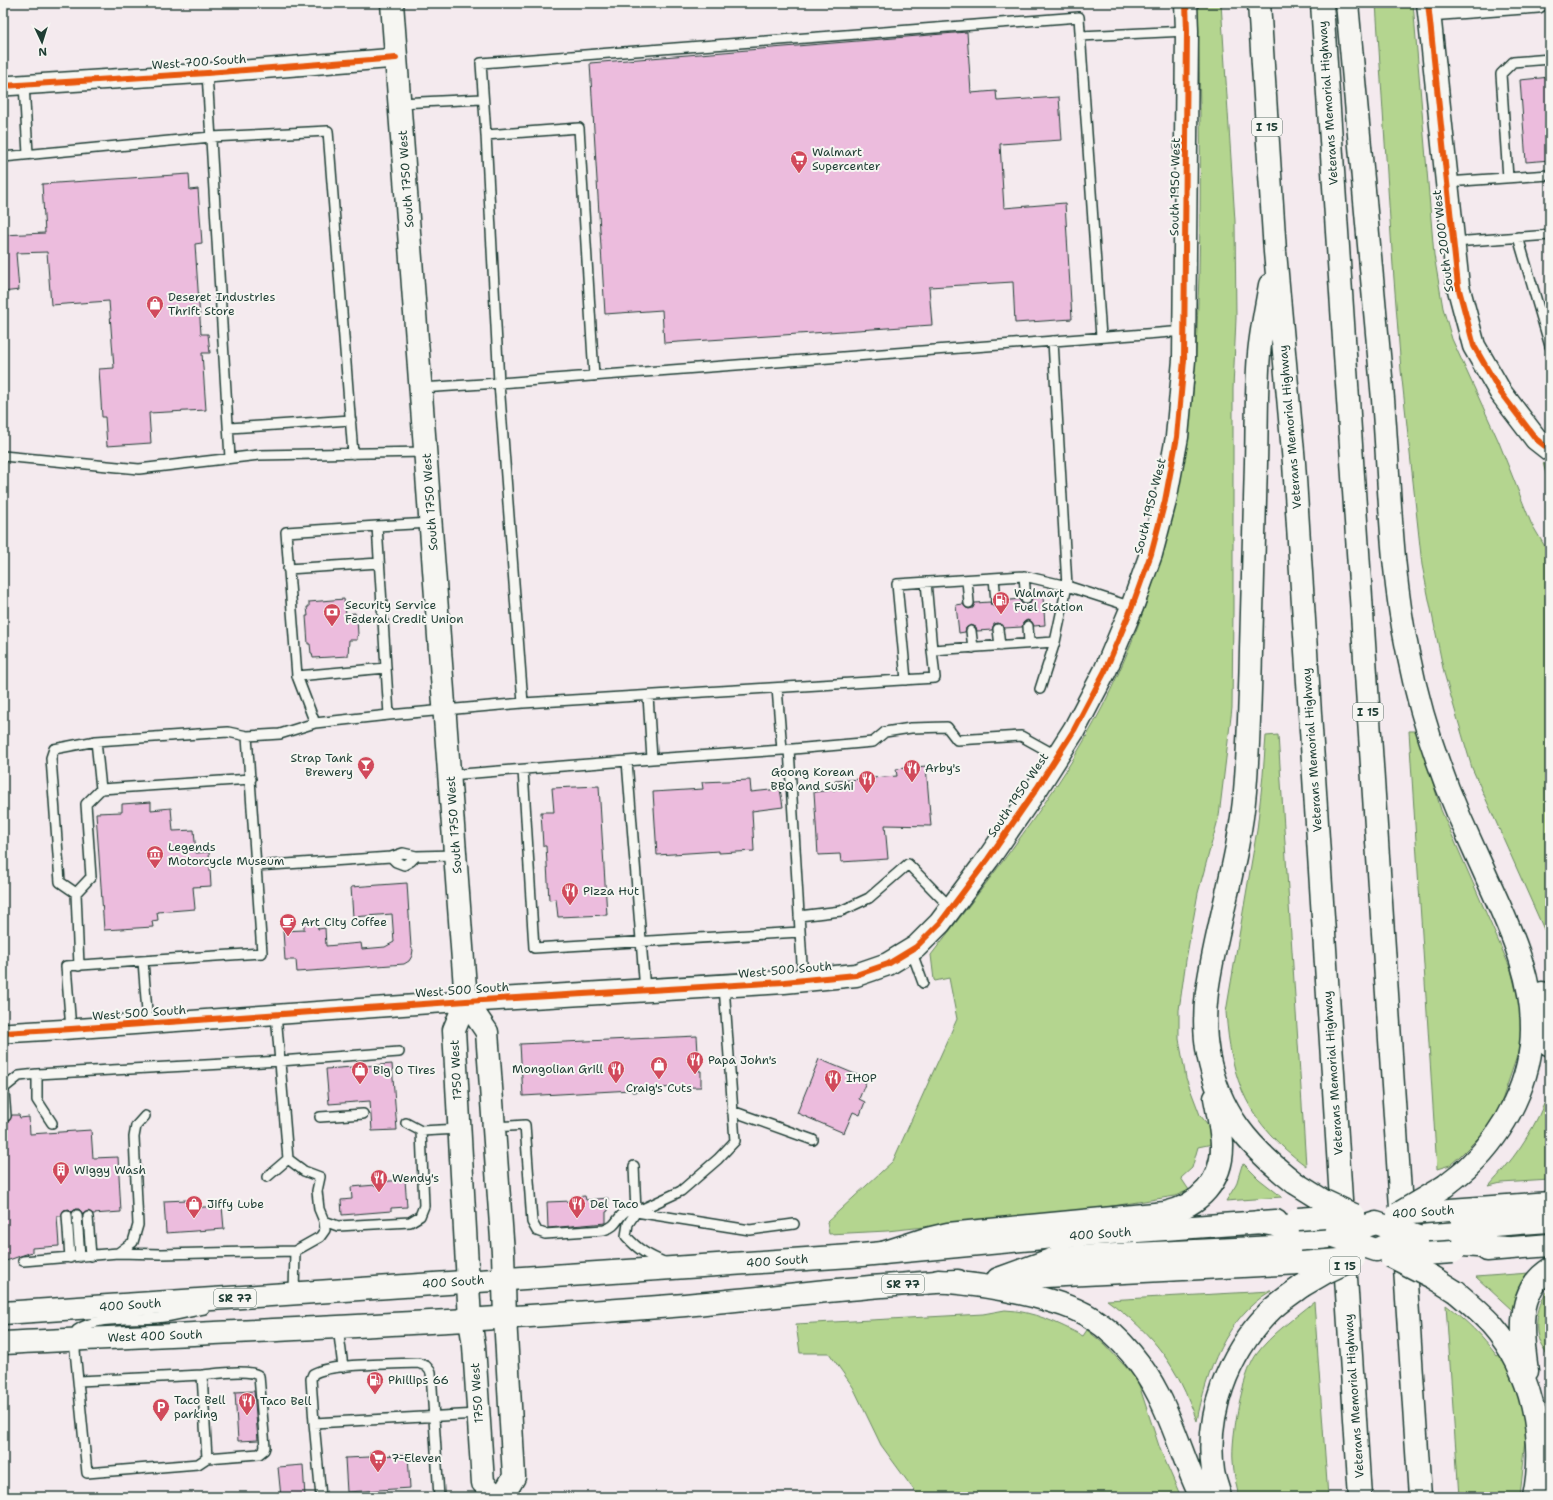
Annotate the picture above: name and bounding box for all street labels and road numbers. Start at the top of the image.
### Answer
street label: Veterans Memorial Highway [1314,20,1342,186]
street label: West 700 South [151,51,247,73]
road number: I 15 [1252,118,1282,136]
street label: South 1750 West [395,130,417,228]
street label: South 1950 West [1166,138,1184,236]
street label: South 2000 West [1429,189,1457,293]
street label: Veterans Memorial Highway [1275,344,1305,510]
street label: South 1750 West [419,453,441,551]
street label: South 1950 West [1130,456,1170,556]
street label: Veterans Memorial Highway [1298,667,1326,833]
road number: I 15 [1353,703,1383,721]
street label: South 1950 West [984,750,1052,840]
street label: South 1750 West [443,776,465,874]
street label: West 500 South [737,958,833,982]
street label: West 500 South [415,979,509,1001]
street label: Veterans Memorial Highway [1319,990,1347,1156]
street label: West 500 South [92,1002,186,1024]
street label: 1750 West [446,1039,466,1101]
street label: 400 South [1391,1202,1455,1222]
street label: 400 South [1068,1224,1132,1244]
street label: 400 South [745,1251,809,1271]
road number: I 15 [1330,1257,1360,1275]
street label: 400 South [421,1272,485,1292]
road number: SR 77 [882,1275,924,1293]
road number: SR 77 [214,1289,256,1307]
street label: 400 South [98,1295,162,1315]
street label: Veterans Memorial Highway [1340,1313,1368,1479]
street label: West 400 South [107,1326,203,1346]
street label: 1750 West [467,1362,487,1424]

